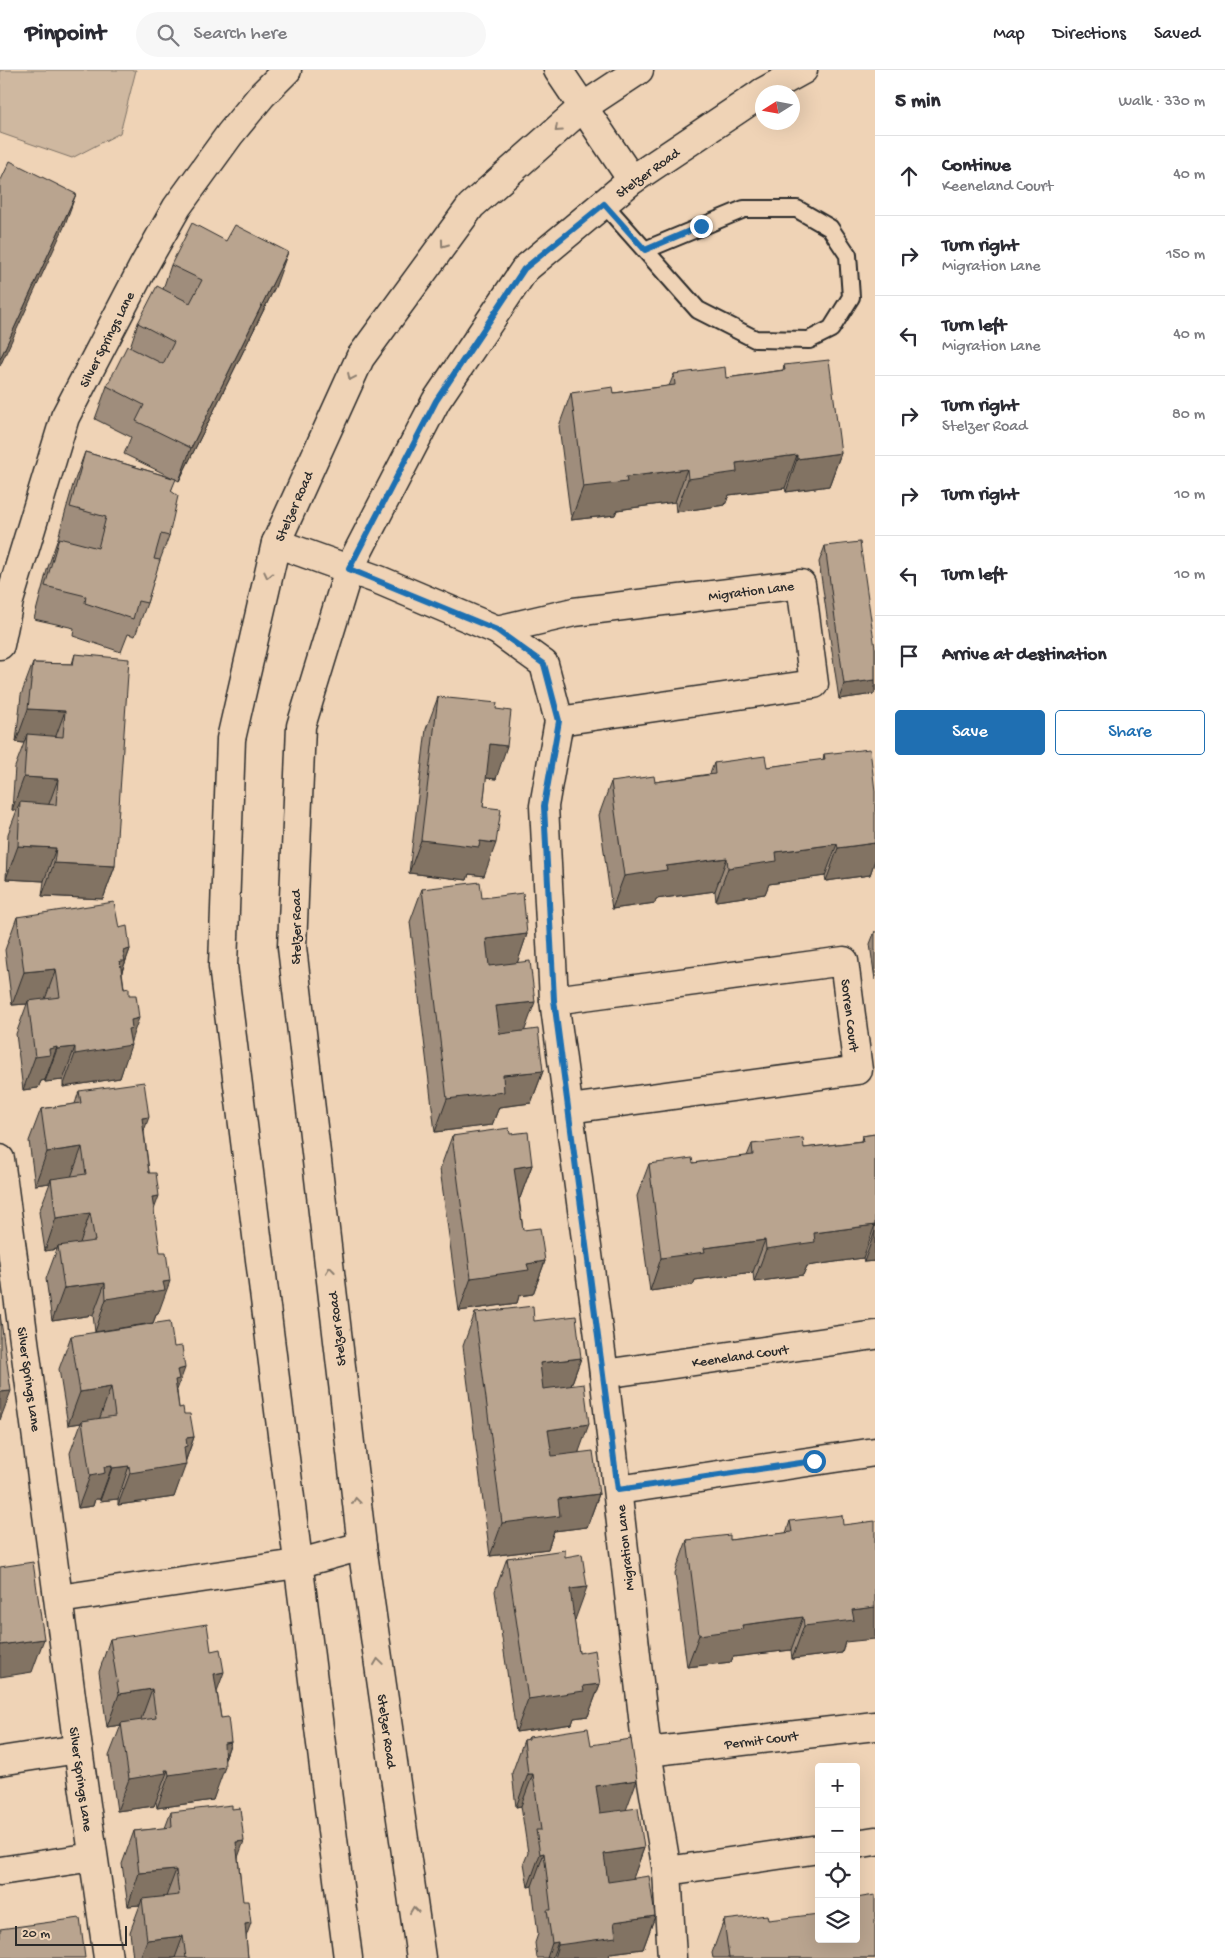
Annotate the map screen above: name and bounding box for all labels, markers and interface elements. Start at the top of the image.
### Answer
search box [136,12,486,57]
text: Pinpoint [25,20,106,49]
icon: search [154,21,182,49]
text: Search here [194,23,287,46]
text: Map [993,24,1025,45]
text: Directions [1053,24,1126,45]
text: Saved [1154,24,1200,45]
north arrow [755,85,800,130]
text: 5 min [895,90,940,115]
text: Walk · 330 m [1118,93,1205,112]
one-way arrow [554,123,563,132]
street label: Stelzer Road [613,144,685,203]
text: Continue [942,155,1011,178]
icon: ahead [895,162,923,190]
text: 40 m [1173,166,1205,185]
text: Keeneland Court [942,178,1053,197]
route end [690,215,713,238]
text: Turn right [942,235,1018,258]
one-way arrow [441,238,449,247]
icon: right [895,242,923,270]
text: 150 m [1166,246,1205,265]
text: Migration Lane [942,258,1041,277]
street label: Silver Springs Lane [77,289,140,391]
text: Turn left [942,315,1006,338]
icon: left [895,322,923,350]
text: 40 m [1173,326,1205,345]
text: Migration Lane [942,338,1041,357]
one-way arrow [347,372,358,381]
text: Turn right [942,395,1018,418]
icon: right [895,402,923,430]
text: 80 m [1172,406,1205,425]
text: Stelzer Road [942,418,1027,437]
street label: Stelzer Road [272,468,319,545]
icon: right [895,482,923,510]
text: Turn right [942,484,1018,507]
text: 10 m [1174,486,1205,505]
icon: left [895,562,923,590]
text: Turn left [942,564,1006,587]
text: 10 m [1174,566,1205,585]
one-way arrow [263,570,274,579]
street label: Migration Lane [707,579,796,606]
icon: arrive [895,642,923,670]
text: Arrive at destination [942,644,1106,667]
button: Save [895,710,1045,755]
button: Share [1055,710,1205,755]
street label: Stelzer Road [289,888,306,964]
street label: Sorren Court [836,978,862,1054]
one-way arrow [325,1266,336,1274]
street label: Stelzer Road [325,1289,351,1367]
street label: Silver Springs Lane [12,1326,43,1434]
street label: Keeneland Court [691,1342,791,1373]
route start [803,1450,826,1473]
one-way arrow [351,1497,362,1505]
street label: Migration Lane [613,1503,639,1591]
one-way arrow [374,1658,384,1667]
street label: Stelzer Road [372,1693,399,1771]
street label: Silver Springs Lane [64,1726,95,1834]
street label: Permit Court [723,1728,800,1755]
map controls [815,1763,860,1943]
button: + [815,1763,860,1808]
button: − [815,1808,860,1853]
button: locate [815,1853,860,1898]
button: layers [815,1898,860,1943]
one-way arrow [409,1905,420,1913]
scale bar [15,1923,128,1946]
text: 20 m [22,1926,50,1943]

